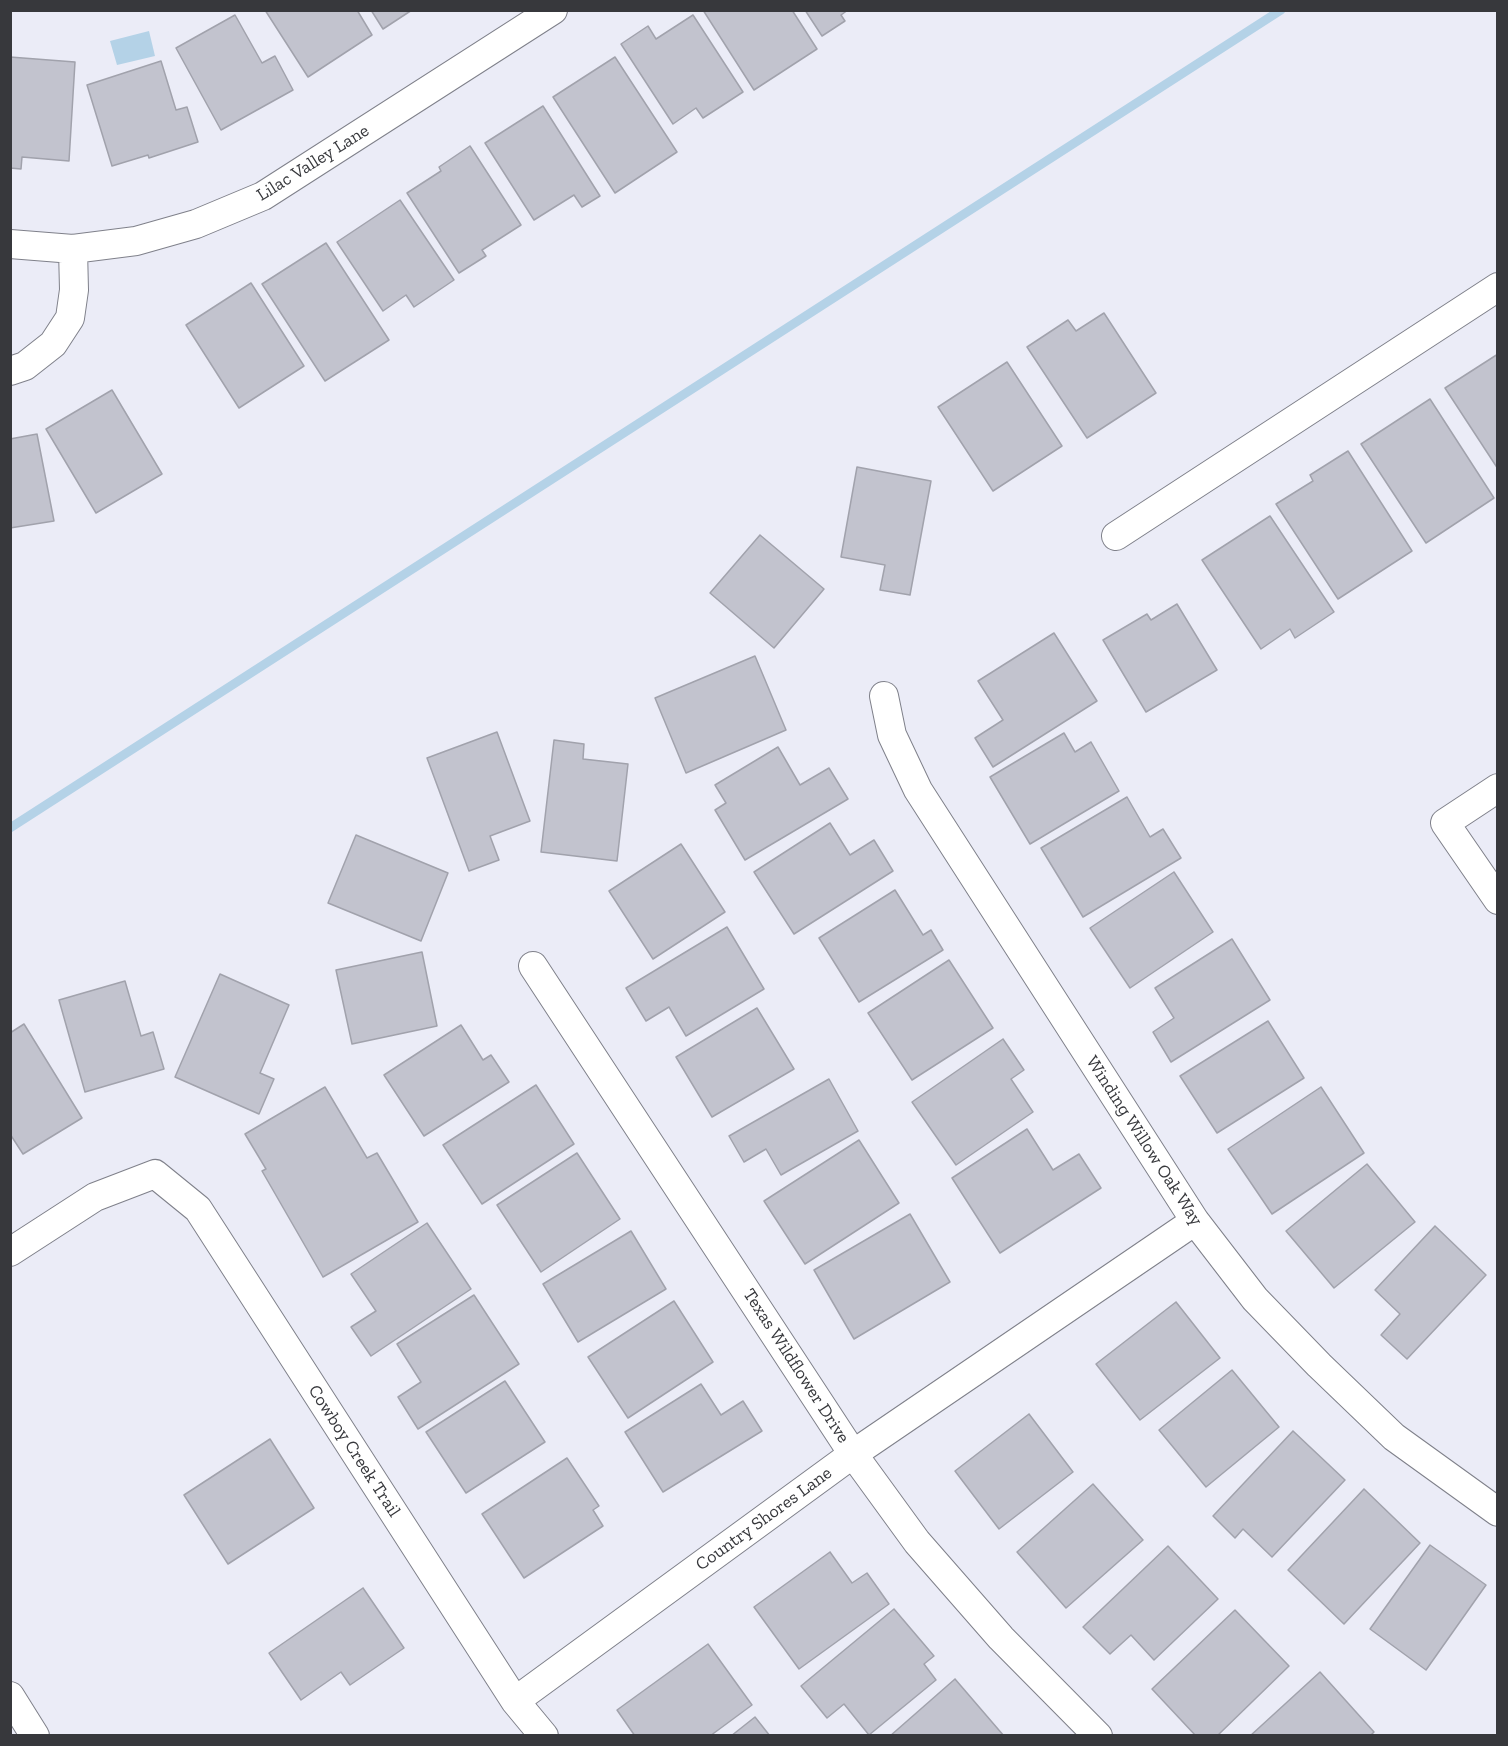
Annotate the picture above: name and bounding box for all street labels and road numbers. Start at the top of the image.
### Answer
street label: Lilac Valley Lane [253,120,373,206]
street label: Winding Willow Oak Way [1081,1052,1207,1230]
street label: Texas Wildflower Drive [738,1285,854,1447]
street label: Cowboy Creek Trail [303,1381,405,1521]
street label: Country Shores Lane [692,1462,836,1576]

